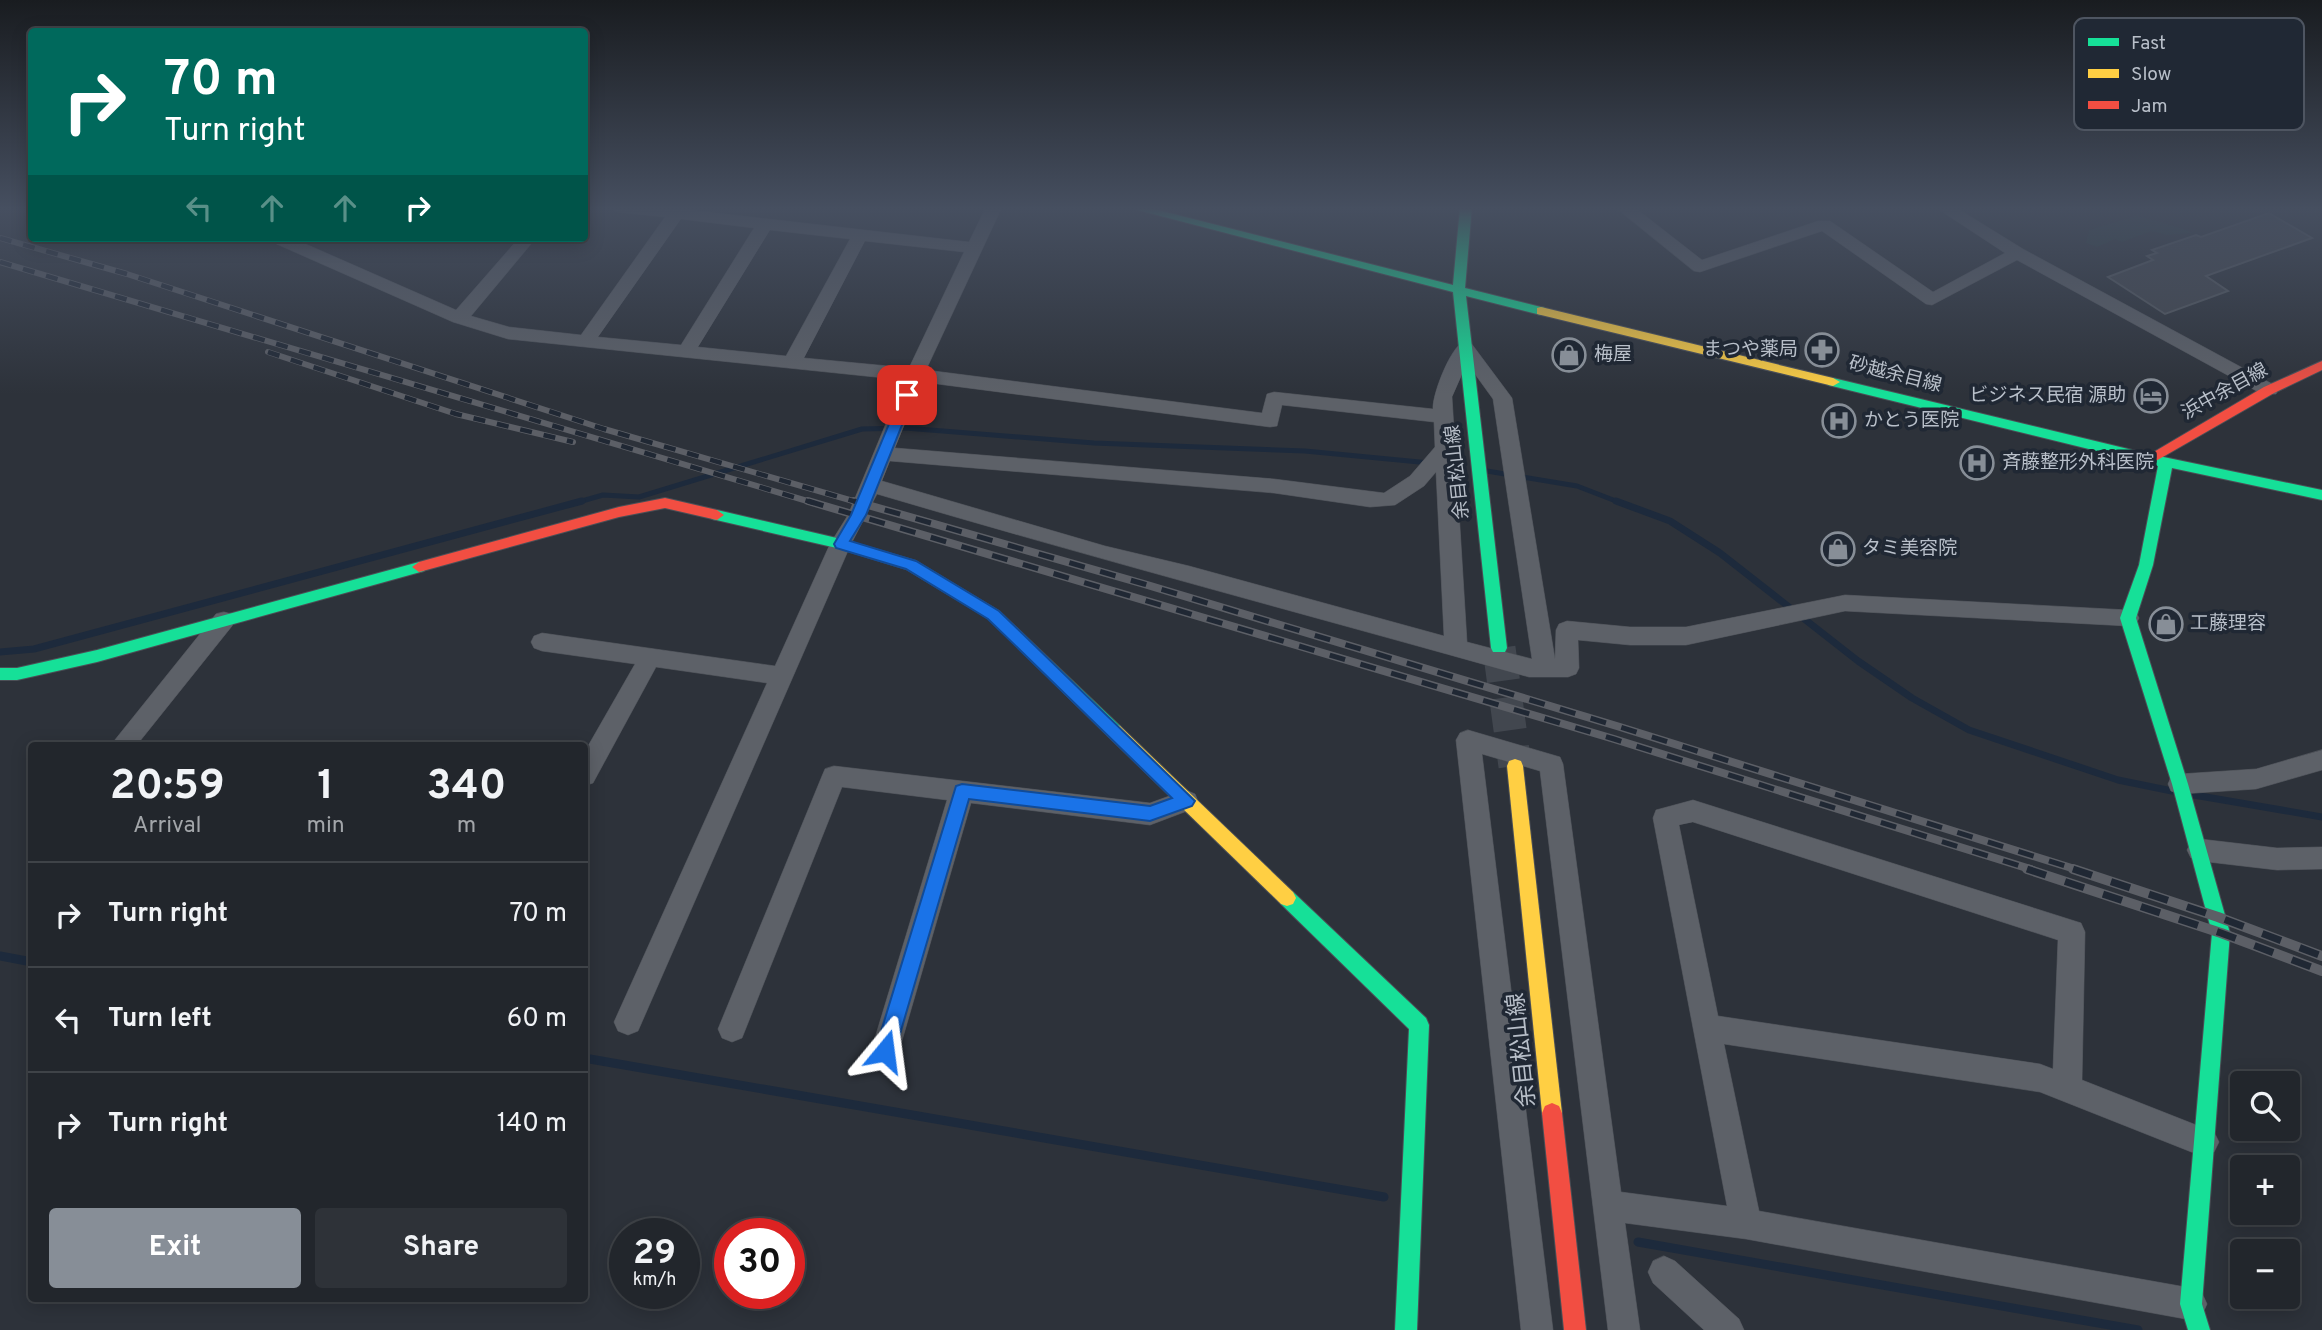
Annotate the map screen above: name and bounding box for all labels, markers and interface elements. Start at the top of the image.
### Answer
legend [2074,18,2304,130]
text: Fast [2131,32,2166,56]
text: 70 m [164,51,278,113]
icon: right [49,56,140,147]
text: Slow [2131,63,2171,87]
text: Jam [2131,95,2168,119]
text: Turn right [164,112,306,152]
icon: left [180,189,218,227]
icon: ahead [253,189,291,227]
icon: ahead [326,189,364,227]
icon: right [399,189,437,227]
pharmacy icon: まつや薬局 [1803,331,1841,369]
shop icon: 梅屋 [1550,336,1588,374]
place label: まつや薬局 [1703,338,1798,362]
place label: 梅屋 [1594,343,1632,367]
street label: 砂越余目線 [1846,352,1944,398]
street label: 浜中余目線 [2178,358,2272,426]
pin [877,365,937,425]
icon: arrive [888,376,926,414]
hotel icon: ビジネス民宿 源助 [2132,377,2170,415]
place label: ビジネス民宿 源助 [1970,384,2126,408]
hospital icon: かとう医院 [1820,402,1858,440]
place label: かとう医院 [1864,409,1959,433]
street label: 余目松山線 [1441,423,1475,521]
hospital icon: 斉藤整形外科医院 [1958,444,1996,482]
place label: 斉藤整形外科医院 [2002,451,2154,475]
shop icon: タミ美容院 [1819,530,1857,568]
place label: タミ美容院 [1862,537,1957,561]
shop icon: 工藤理容 [2147,605,2185,643]
place label: 工藤理容 [2190,612,2266,636]
text: 20:59 [110,761,225,814]
text: 1 [317,761,334,814]
text: 340 [426,761,506,814]
text: Arrival [133,812,202,841]
text: min [306,812,345,841]
text: m [457,812,476,841]
icon: right [49,896,87,934]
text: Turn right [108,898,228,931]
text: 70 m [509,898,567,931]
street label: 余目松山線 [1503,991,1543,1109]
icon: left [49,1001,87,1039]
text: Turn left [108,1003,212,1036]
text: 60 m [507,1003,567,1036]
position arrow [848,1014,922,1088]
map controls [2230,1071,2300,1309]
button: search [2230,1071,2300,1141]
icon: right [49,1106,87,1144]
text: Turn right [108,1108,228,1141]
text: 140 m [497,1108,567,1141]
button: + [2230,1155,2300,1225]
button: Exit [49,1208,301,1288]
button: Share [315,1208,567,1288]
speed limit sign: 30 [714,1218,805,1309]
text: 29 [633,1232,676,1276]
button: − [2230,1239,2300,1309]
text: km/h [633,1269,676,1292]

